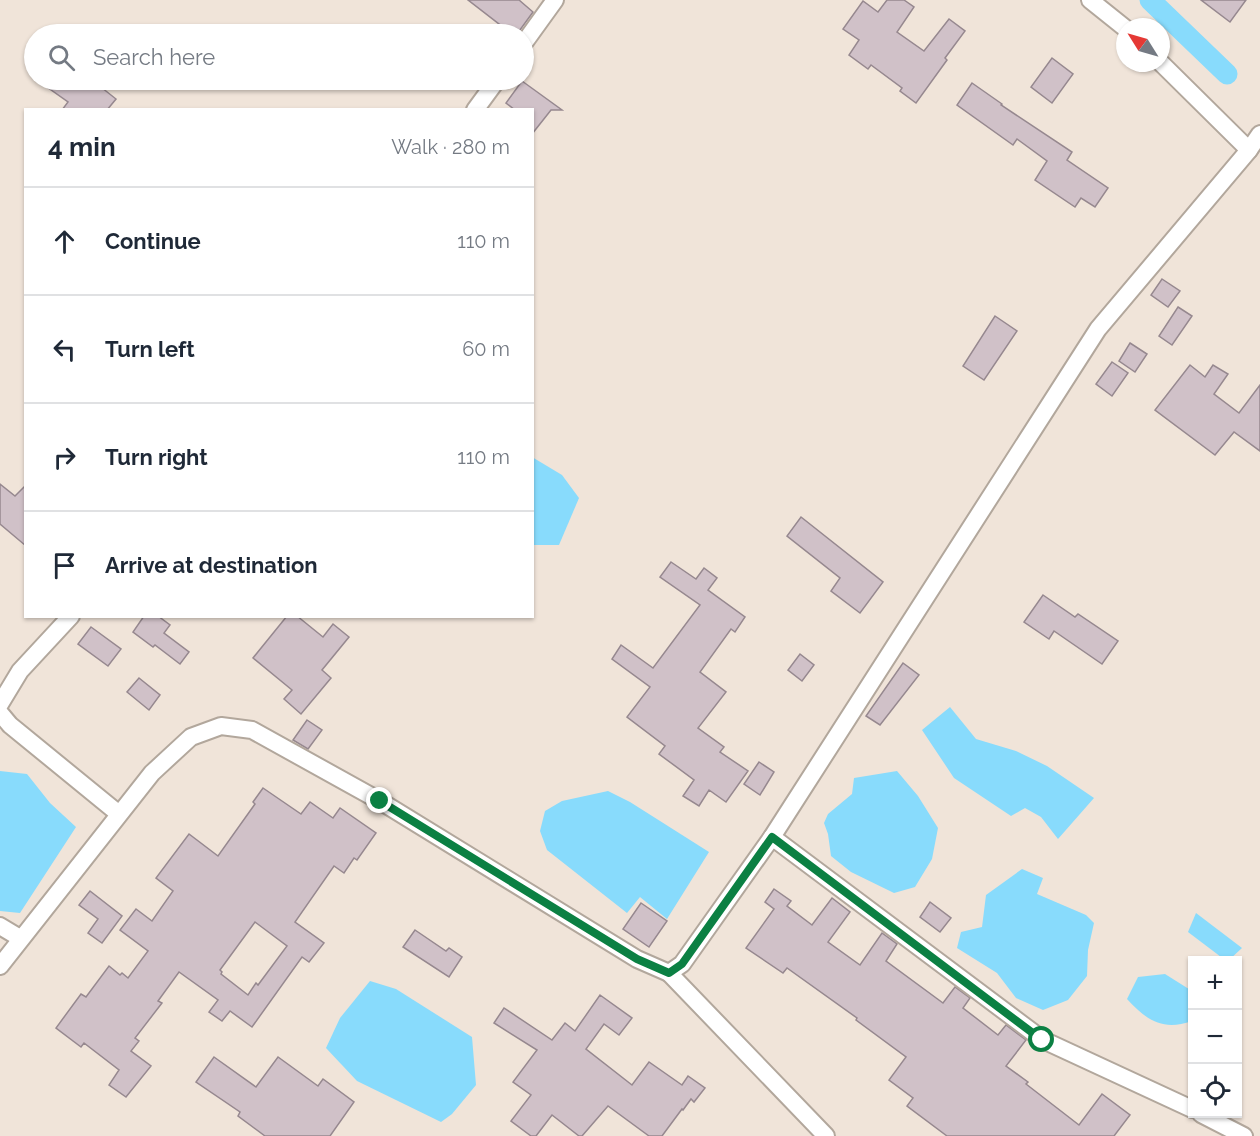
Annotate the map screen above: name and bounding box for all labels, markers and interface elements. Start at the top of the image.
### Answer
north arrow [1116,18,1170,72]
search box [24,24,534,90]
icon: search [45,41,78,74]
text: Search here [93,44,215,70]
text: 4 min [48,132,116,162]
text: Walk · 280 m [391,135,510,159]
icon: ahead [48,225,81,258]
text: Continue [105,228,201,254]
text: 110 m [457,229,510,253]
icon: left [48,333,81,366]
text: Turn left [105,336,195,362]
text: 60 m [462,337,510,361]
icon: right [48,441,81,474]
text: Turn right [105,444,208,470]
text: 110 m [457,445,510,469]
icon: arrive [48,549,81,582]
text: Arrive at destination [105,552,318,578]
route end [366,787,392,813]
map controls [1188,956,1242,1118]
button: + [1188,956,1242,1010]
button: − [1188,1010,1242,1064]
route start [1028,1026,1054,1052]
button: locate [1188,1064,1242,1118]

